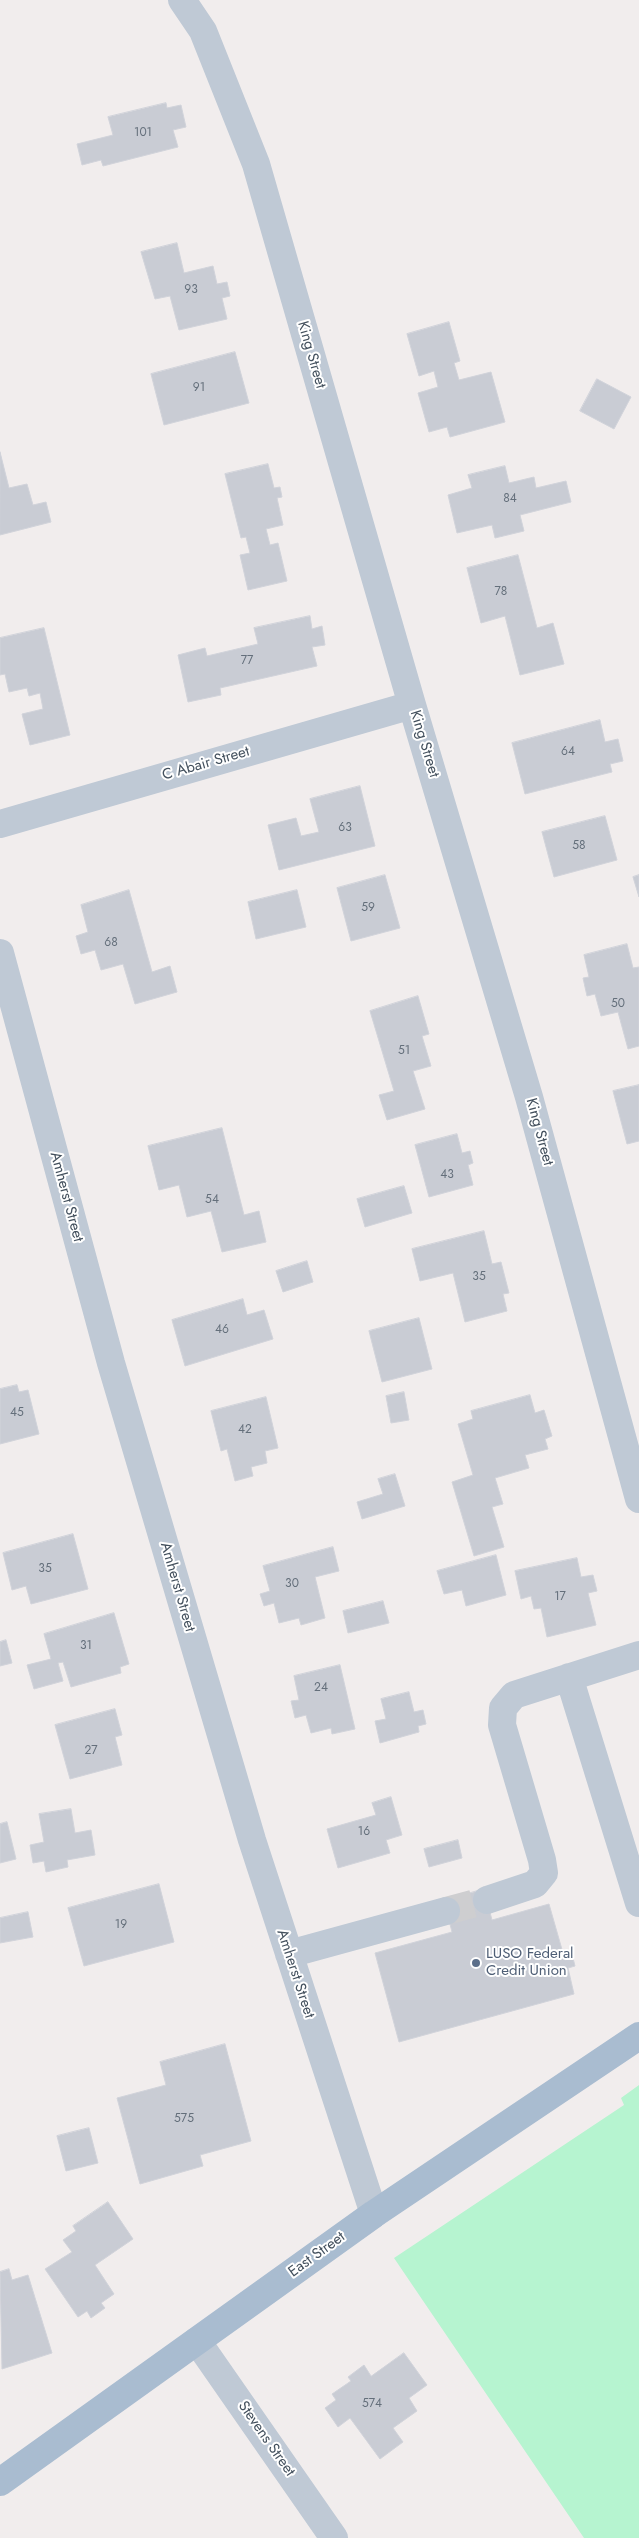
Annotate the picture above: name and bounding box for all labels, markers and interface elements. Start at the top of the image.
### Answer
house number: 101 [134,126,152,140]
house number: 93 [184,283,198,297]
street label: King Street [293,319,329,391]
house number: 91 [193,381,205,395]
house number: 84 [503,492,517,506]
house number: 78 [495,585,507,599]
house number: 77 [241,654,253,668]
street label: King Street [405,708,443,780]
street label: C Abair Street [160,743,252,785]
house number: 64 [561,745,575,759]
house number: 63 [338,821,352,835]
house number: 58 [572,839,586,853]
house number: 59 [361,901,375,915]
house number: 68 [104,936,118,950]
house number: 50 [611,997,625,1011]
house number: 51 [398,1044,410,1058]
street label: King Street [521,1096,557,1168]
street label: Amherst Street [45,1150,87,1244]
house number: 43 [440,1168,454,1182]
house number: 54 [205,1193,219,1207]
house number: 35 [472,1270,486,1284]
house number: 46 [215,1323,229,1337]
house number: 45 [10,1406,24,1420]
house number: 42 [238,1423,252,1437]
street label: Amherst Street [156,1540,198,1634]
house number: 35 [38,1562,52,1576]
house number: 30 [285,1577,299,1591]
house number: 17 [554,1590,566,1604]
house number: 31 [80,1639,92,1653]
house number: 24 [314,1681,328,1695]
house number: 27 [84,1744,98,1758]
house number: 16 [358,1825,370,1839]
house number: 19 [115,1918,127,1932]
street label: Amherst Street [272,1927,318,2021]
place label: LUSO Federal Credit Union [486,1945,574,1980]
marker: LUSO Federal Credit Union [470,1957,482,1969]
house number: 575 [174,2112,194,2126]
street label: East Street [285,2228,349,2282]
house number: 574 [362,2397,382,2411]
street label: Stevens Street [233,2398,299,2480]

